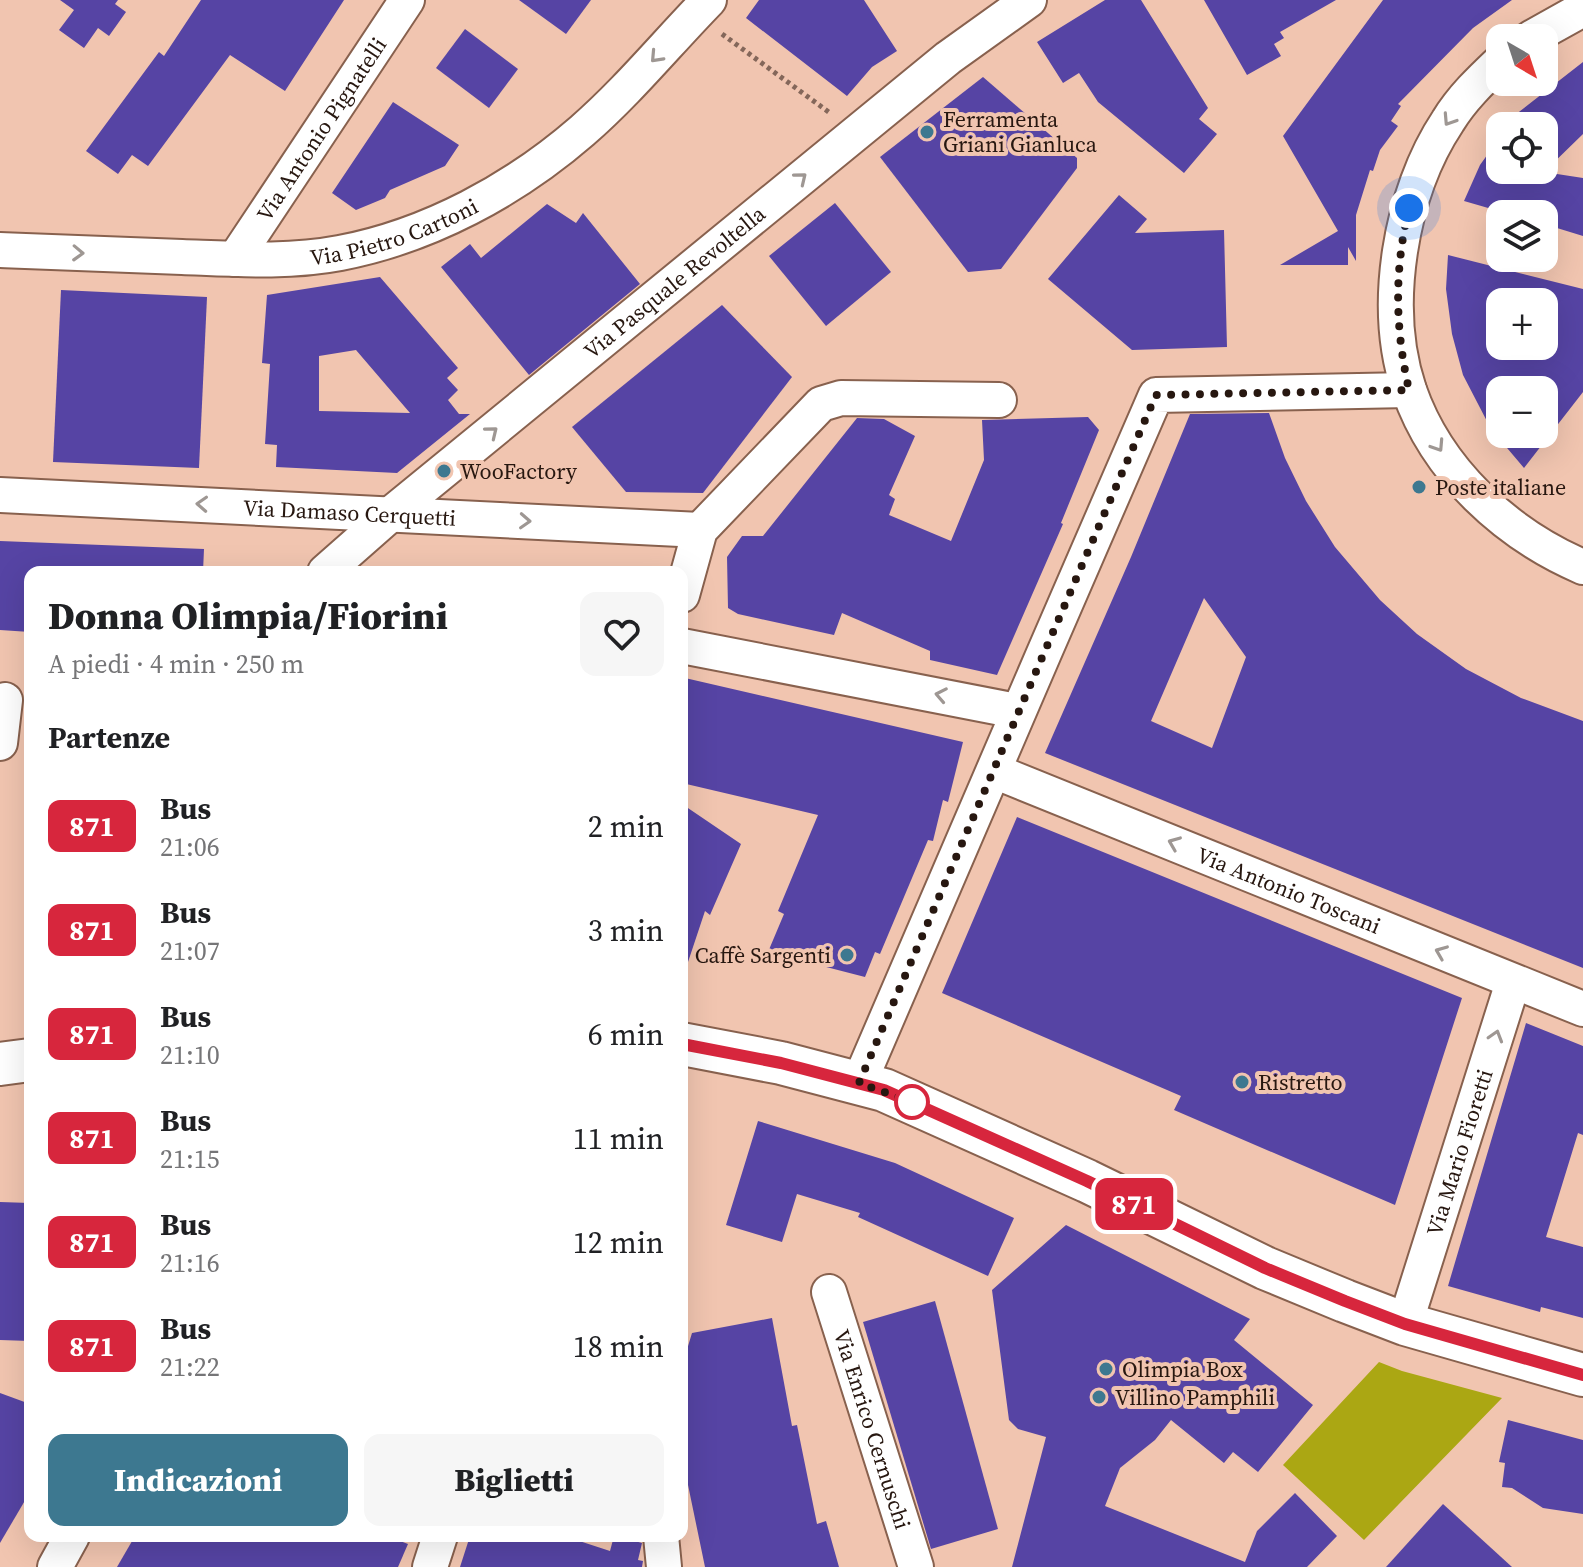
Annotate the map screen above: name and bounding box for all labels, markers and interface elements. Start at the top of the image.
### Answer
north arrow [1486,24,1558,96]
map controls [1486,24,1558,448]
street label: Via Antonio Pignatelli [249,31,393,227]
one-way arrow [650,48,665,62]
place label: Ferramenta Griani Gianluca [943,104,1098,159]
one-way arrow [1443,111,1458,126]
button: locate [1486,112,1558,184]
marker: Ferramenta Griani Gianluca [918,123,936,141]
one-way arrow [792,174,807,188]
your location [1389,188,1429,228]
street label: Via Pietro Cartoni [308,191,483,272]
street label: Via Pasquale Revoltella [577,198,772,365]
button: layers [1486,200,1558,272]
one-way arrow [72,244,85,261]
button: + [1486,288,1558,360]
button: − [1486,376,1558,448]
one-way arrow [483,427,497,442]
one-way arrow [1429,437,1444,451]
place label: WooFactory [460,456,578,486]
marker: WooFactory [435,462,453,480]
place label: Poste italiane [1435,472,1566,502]
marker: Poste italiane [1410,478,1428,496]
street label: Via Damaso Cerquetti [242,492,457,533]
one-way arrow [195,496,208,513]
one-way arrow [519,512,532,529]
text: Donna Olimpia/Fiorini [48,590,448,642]
button: heart [580,592,664,676]
text: A piedi · 4 min · 250 m [48,646,304,682]
one-way arrow [934,688,948,705]
text: Partenze [48,717,170,758]
text: Bus [160,788,211,829]
text: 2 min [588,806,664,847]
text: 871 [69,807,115,845]
text: 21:06 [160,829,220,865]
one-way arrow [1168,837,1182,853]
street label: Via Antonio Toscani [1192,840,1385,941]
text: Bus [160,892,211,933]
text: 3 min [588,910,664,951]
text: 871 [69,911,115,949]
text: 21:07 [160,933,220,969]
place label: Caffè Sargenti [695,940,831,970]
one-way arrow [1435,945,1449,962]
marker: Caffè Sargenti [838,946,856,964]
text: Bus [160,996,211,1037]
text: 6 min [588,1014,664,1055]
text: 871 [69,1015,115,1053]
one-way arrow [1487,1029,1503,1043]
text: 21:10 [160,1037,220,1073]
street label: Via Mario Fioretti [1419,1065,1500,1239]
place label: Ristretto [1258,1067,1342,1097]
marker: Ristretto [1233,1073,1251,1091]
unlabelled marker [895,1085,929,1119]
text: Bus [160,1100,211,1141]
text: 11 min [573,1118,664,1159]
text: 871 [69,1119,115,1157]
text: 21:15 [160,1141,220,1177]
line badge: 871 [1088,1178,1180,1230]
text: 871 [1111,1185,1157,1223]
text: Bus [160,1204,211,1245]
text: 12 min [573,1222,664,1263]
text: 871 [69,1223,115,1261]
text: 21:16 [160,1245,220,1281]
text: Bus [160,1308,211,1349]
text: 18 min [573,1326,664,1367]
street label: Via Enrico Cernuschi [827,1326,918,1533]
text: 871 [69,1327,115,1365]
text: 21:22 [160,1349,220,1385]
place label: Olimpia Box [1122,1354,1243,1384]
marker: Olimpia Box [1097,1360,1115,1378]
place label: Villino Pamphili [1115,1382,1275,1412]
marker: Villino Pamphili [1090,1388,1108,1406]
button: Indicazioni [48,1434,348,1526]
button: Biglietti [364,1434,664,1526]

